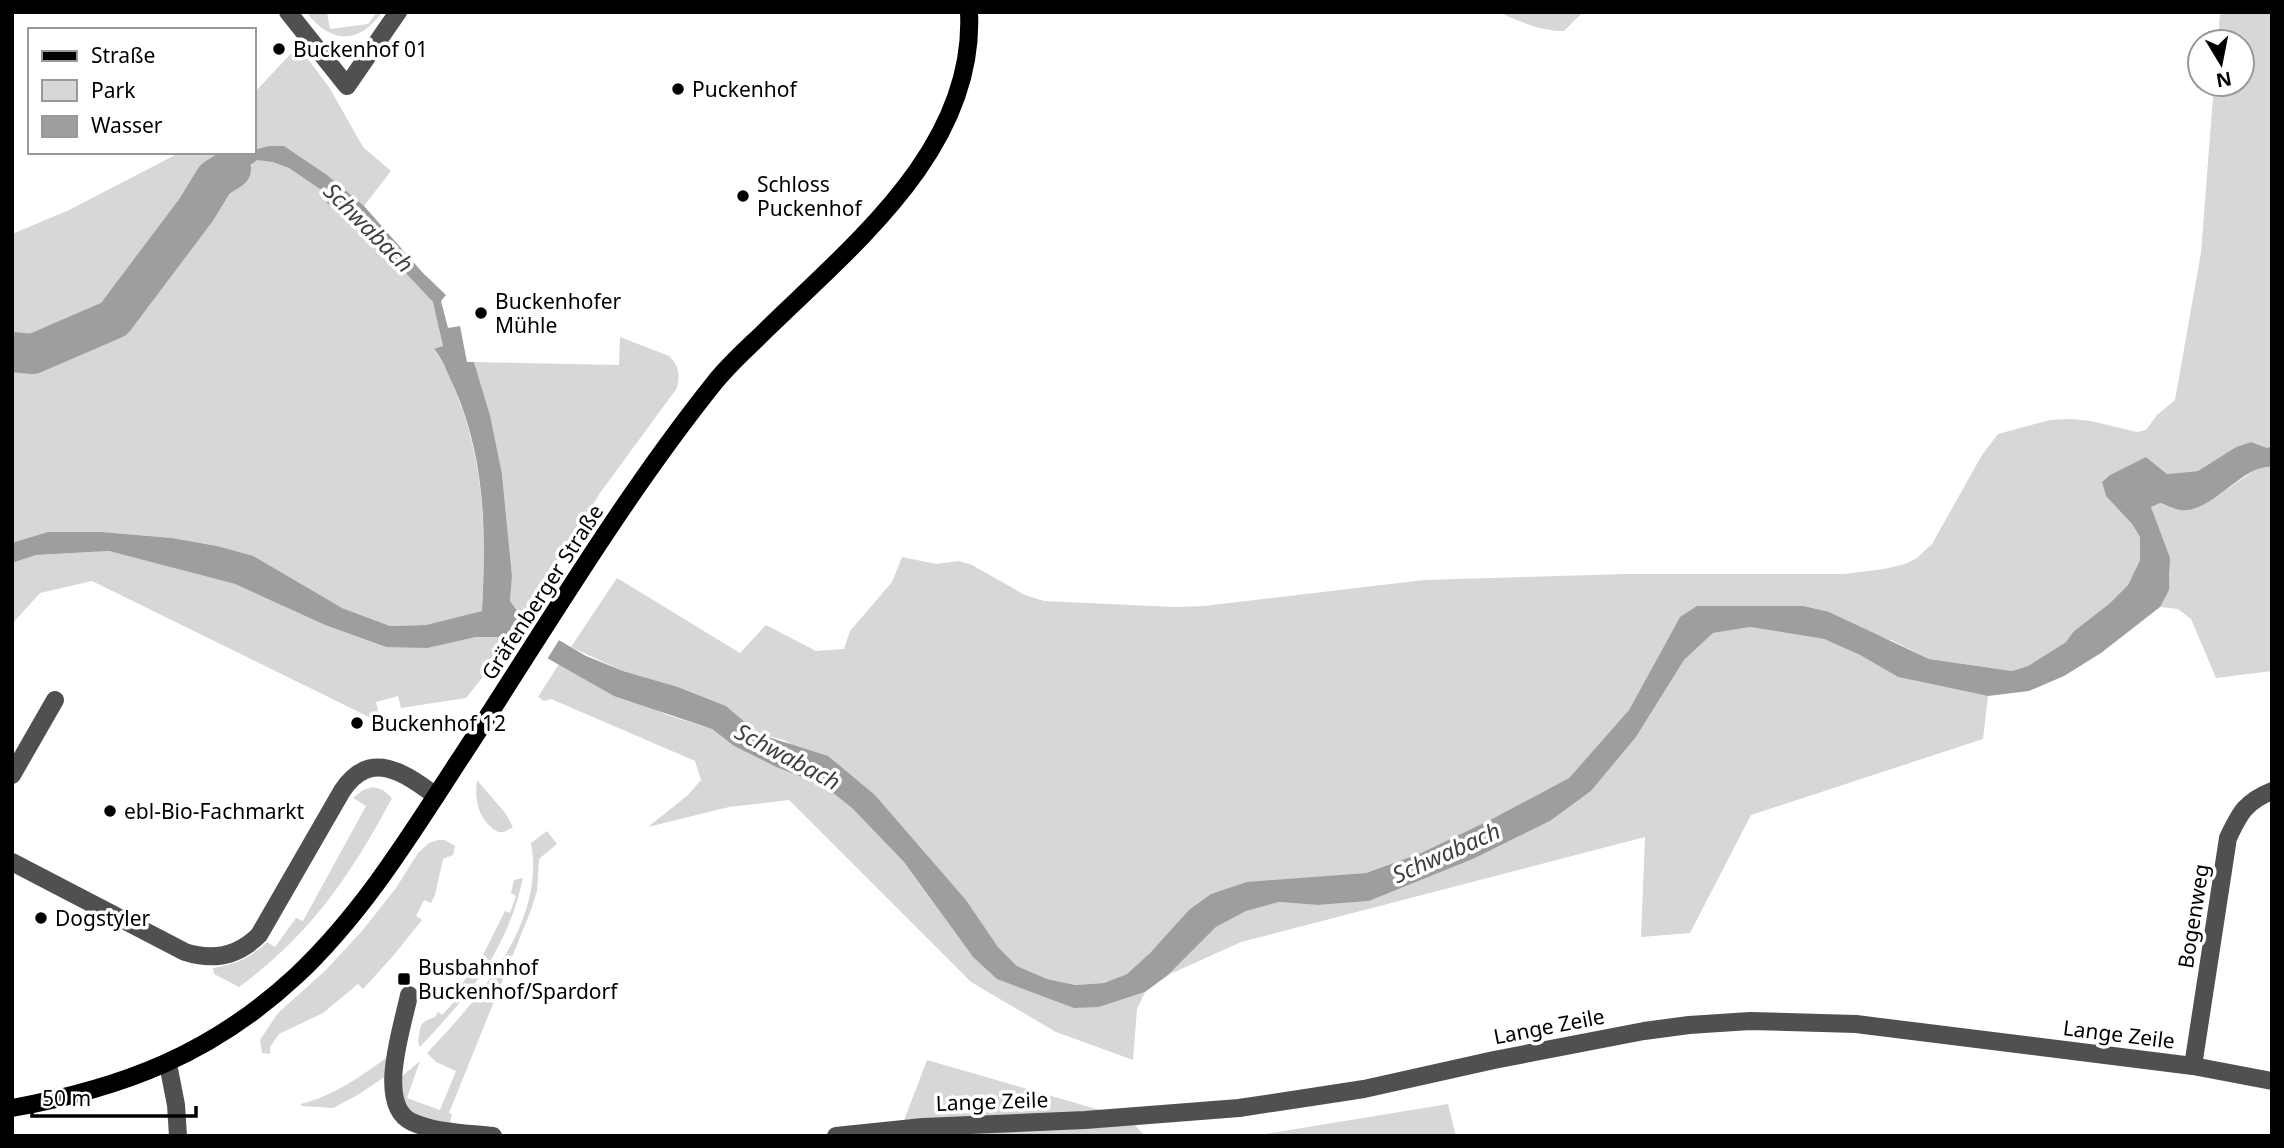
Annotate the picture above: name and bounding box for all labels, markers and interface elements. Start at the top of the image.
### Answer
legend [28,28,256,154]
north arrow [2186,28,2256,98]
place label: Buckenhof 01 [293,35,428,63]
text: Straße [91,41,155,69]
marker: Buckenhof 01 [271,41,287,57]
text: N [2214,66,2234,94]
place label: Puckenhof [692,75,798,103]
text: Park [91,76,136,104]
marker: Puckenhof [670,81,686,97]
text: Wasser [91,111,163,139]
place label: Schloss Puckenhof [757,170,863,222]
water label: Schwabach [317,175,421,279]
marker: Schloss Puckenhof [735,188,751,204]
place label: Buckenhofer Mühle [495,287,621,339]
marker: Buckenhofer Mühle [473,305,489,321]
street label: Gräfenberger Straße [475,499,609,685]
place label: Buckenhof 12 [371,709,506,737]
marker: Buckenhof 12 [349,715,365,731]
water label: Schwabach [730,715,846,797]
place label: ebl-Bio-Fachmarkt [124,797,305,825]
marker: ebl-Bio-Fachmarkt [102,803,118,819]
water label: Schwabach [1387,814,1505,890]
street label: Bogenweg [2171,862,2215,970]
place label: Dogstyler [55,904,151,932]
marker: Dogstyler [33,910,49,926]
place label: Busbahnhof Buckenhof/Spardorf [418,953,619,1005]
marker: Busbahnhof Buckenhof/Spardorf [396,971,412,987]
street label: Lange Zeile [1491,1002,1607,1050]
street label: Lange Zeile [2061,1013,2177,1055]
scale bar [32,1074,196,1118]
text: 50 m [42,1084,91,1112]
street label: Lange Zeile [935,1085,1049,1117]

